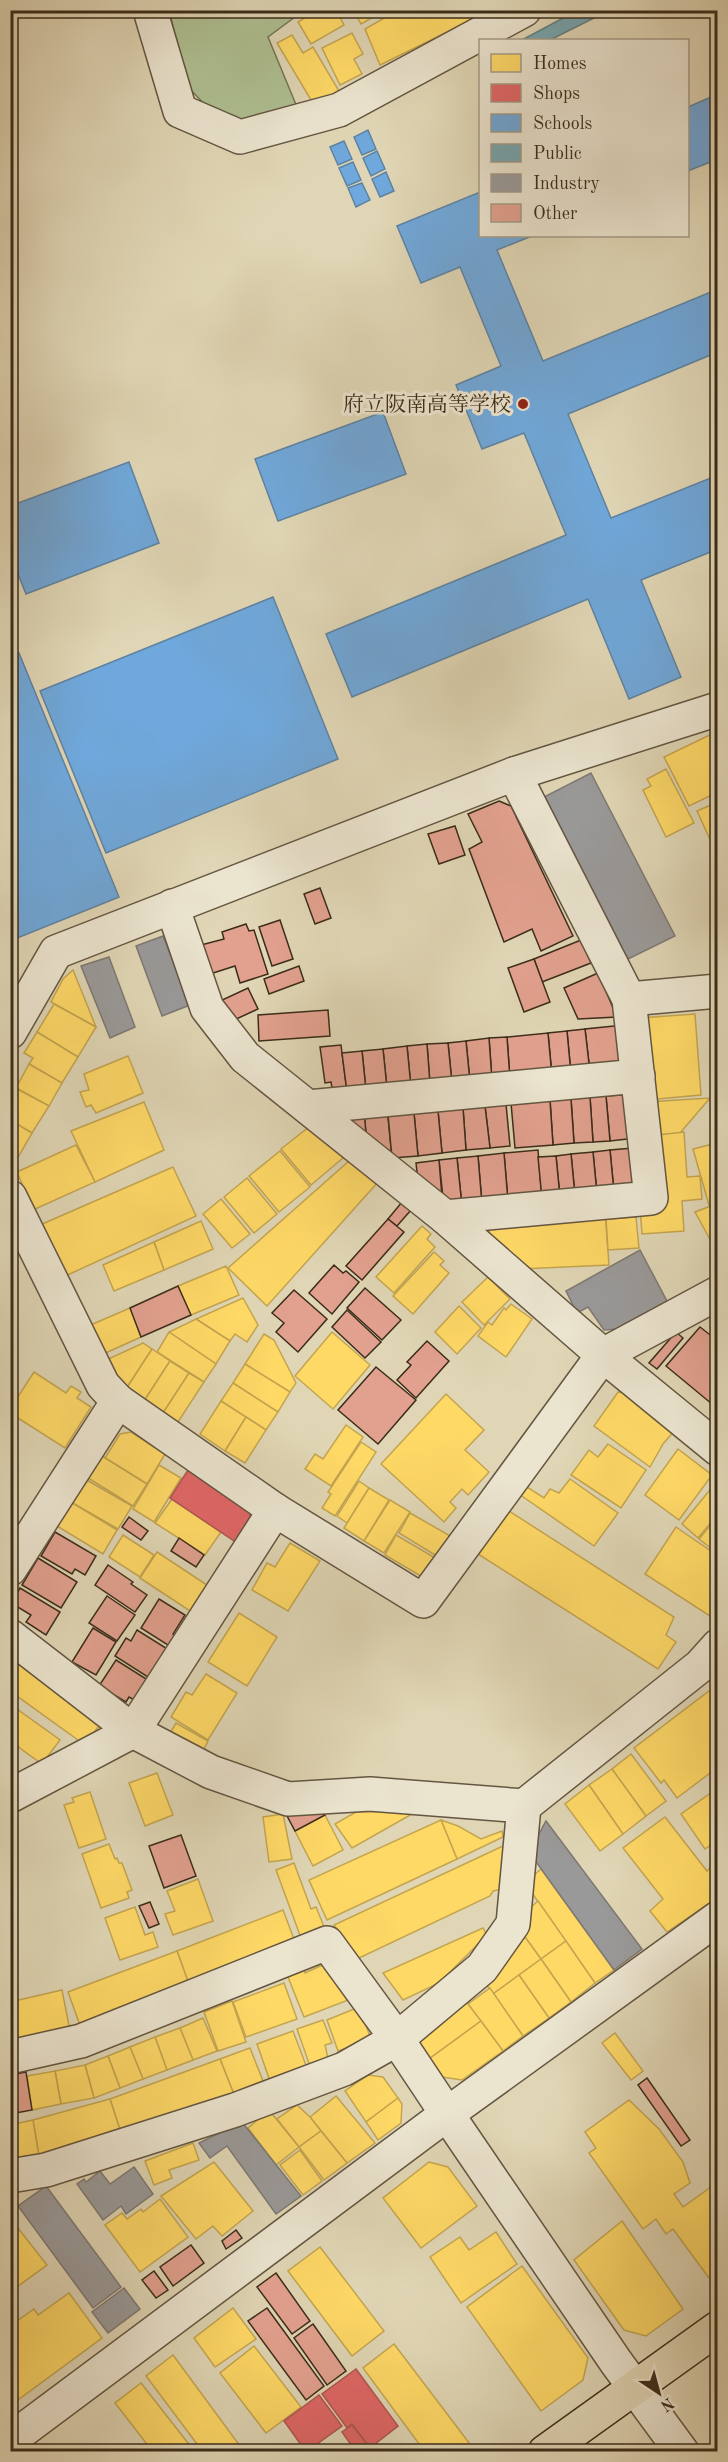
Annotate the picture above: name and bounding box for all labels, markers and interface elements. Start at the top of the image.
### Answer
legend [479,39,689,237]
text: Homes [533,55,587,73]
text: Shops [533,85,580,103]
text: Schools [533,115,593,133]
text: Public [533,145,582,163]
text: Industry [533,175,600,193]
text: Other [533,205,578,223]
place label: 府立阪南高等学校 [343,393,511,416]
marker: 府立阪南高等学校 [516,397,530,411]
north arrow [629,2363,689,2423]
text: N [656,2393,676,2414]

